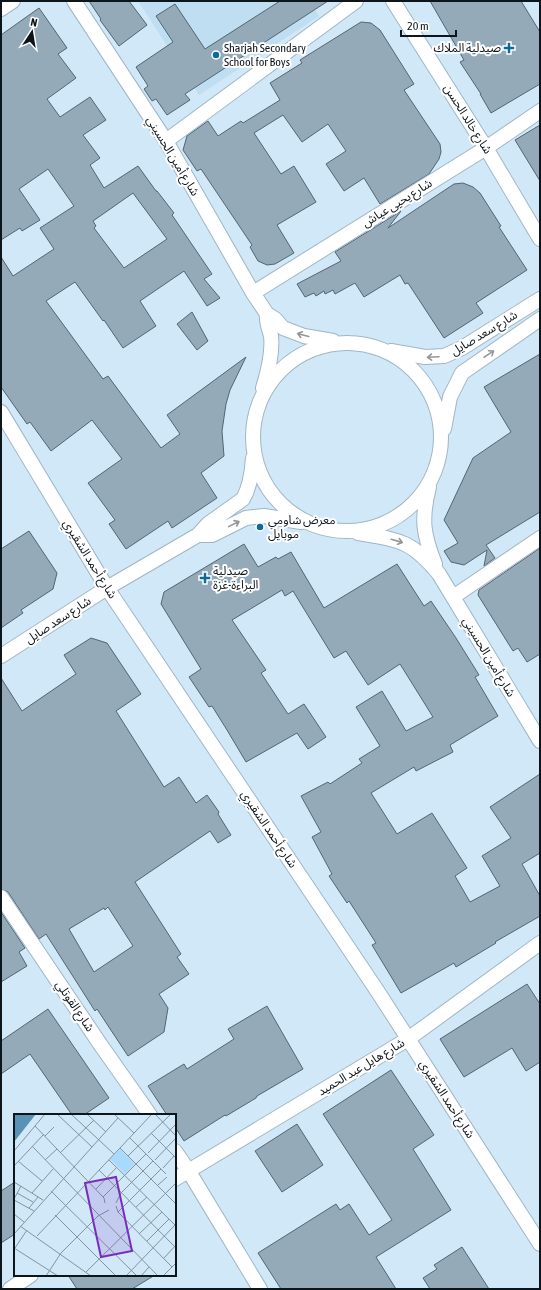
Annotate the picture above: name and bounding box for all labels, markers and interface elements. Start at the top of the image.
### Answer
north arrow [12,12,52,52]
scale bar [401,12,456,38]
text: N [30,16,39,29]
text: 20 m [407,19,429,33]
place label: Sharjah Secondary School for Boys [224,41,306,69]
place label: صيدلية الملاك [434,41,501,55]
marker: صيدلية الملاك [504,43,514,53]
marker: Sharjah Secondary School for Boys [211,50,221,60]
street label: شارع خالد الحسن [439,82,495,157]
street label: شارع أمين الحسيني [141,113,203,200]
street label: شارع يحيى عياش [359,176,436,232]
street label: شارع سعد صايل [448,308,521,360]
one-way arrow [296,331,309,338]
one-way arrow [483,350,494,358]
one-way arrow [427,353,440,361]
place label: معرض شاومي موبايل [268,513,336,541]
street label: شارع أحمد الشقيري [58,517,120,602]
one-way arrow [228,520,240,527]
marker: معرض شاومي موبايل [255,522,265,532]
one-way arrow [390,538,403,545]
place label: صيدلية البراءة-غزة [213,564,259,592]
marker: صيدلية البراءة-غزة [200,573,210,583]
street label: شارع سعد صايل [23,594,95,648]
street label: شارع أمين الحسيني [457,614,519,701]
street label: شارع أحمد الشقيري [236,787,300,872]
street label: شارع القوتلي [50,978,97,1036]
street label: شارع هايل عبد الحميد [315,1036,408,1100]
street label: شارع أحمد الشقيري [414,1057,478,1142]
inset map [14,1114,176,1276]

